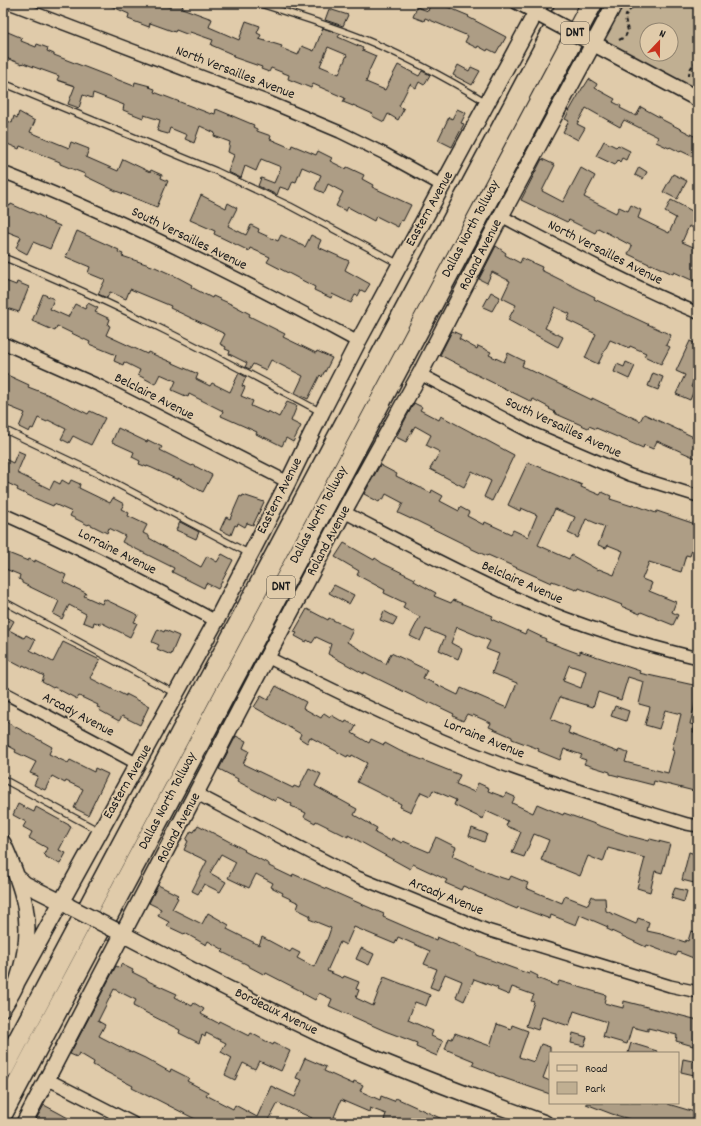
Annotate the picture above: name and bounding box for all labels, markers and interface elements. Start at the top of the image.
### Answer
road number: DNT [561,22,589,44]
north arrow [639,22,679,62]
text: N [656,26,668,43]
street label: North Versailles Avenue [172,41,298,105]
street label: Eastern Avenue [401,168,459,250]
street label: Dallas North Tollway [437,176,505,281]
street label: South Versailles Avenue [128,202,250,276]
street label: North Versailles Avenue [544,215,666,291]
street label: Roland Avenue [454,216,508,294]
street label: Belclaire Avenue [111,368,197,426]
street label: South Versailles Avenue [501,392,625,464]
street label: Eastern Avenue [252,454,308,538]
street label: Dallas North Tollway [285,462,353,567]
street label: Roland Avenue [302,502,356,580]
street label: Lorraine Avenue [74,524,160,580]
street label: Belclaire Avenue [478,556,566,610]
road number: DNT [267,576,295,598]
street label: Arcady Avenue [39,688,117,742]
street label: Lorraine Avenue [441,714,527,764]
street label: Eastern Avenue [99,741,157,823]
street label: Dallas North Tollway [134,748,202,853]
street label: Roland Avenue [152,789,206,867]
street label: Arcady Avenue [406,873,486,921]
street label: Bordeaux Avenue [231,983,321,1041]
legend [549,1052,679,1104]
text: Road [585,1061,607,1078]
text: Park [585,1081,606,1098]

